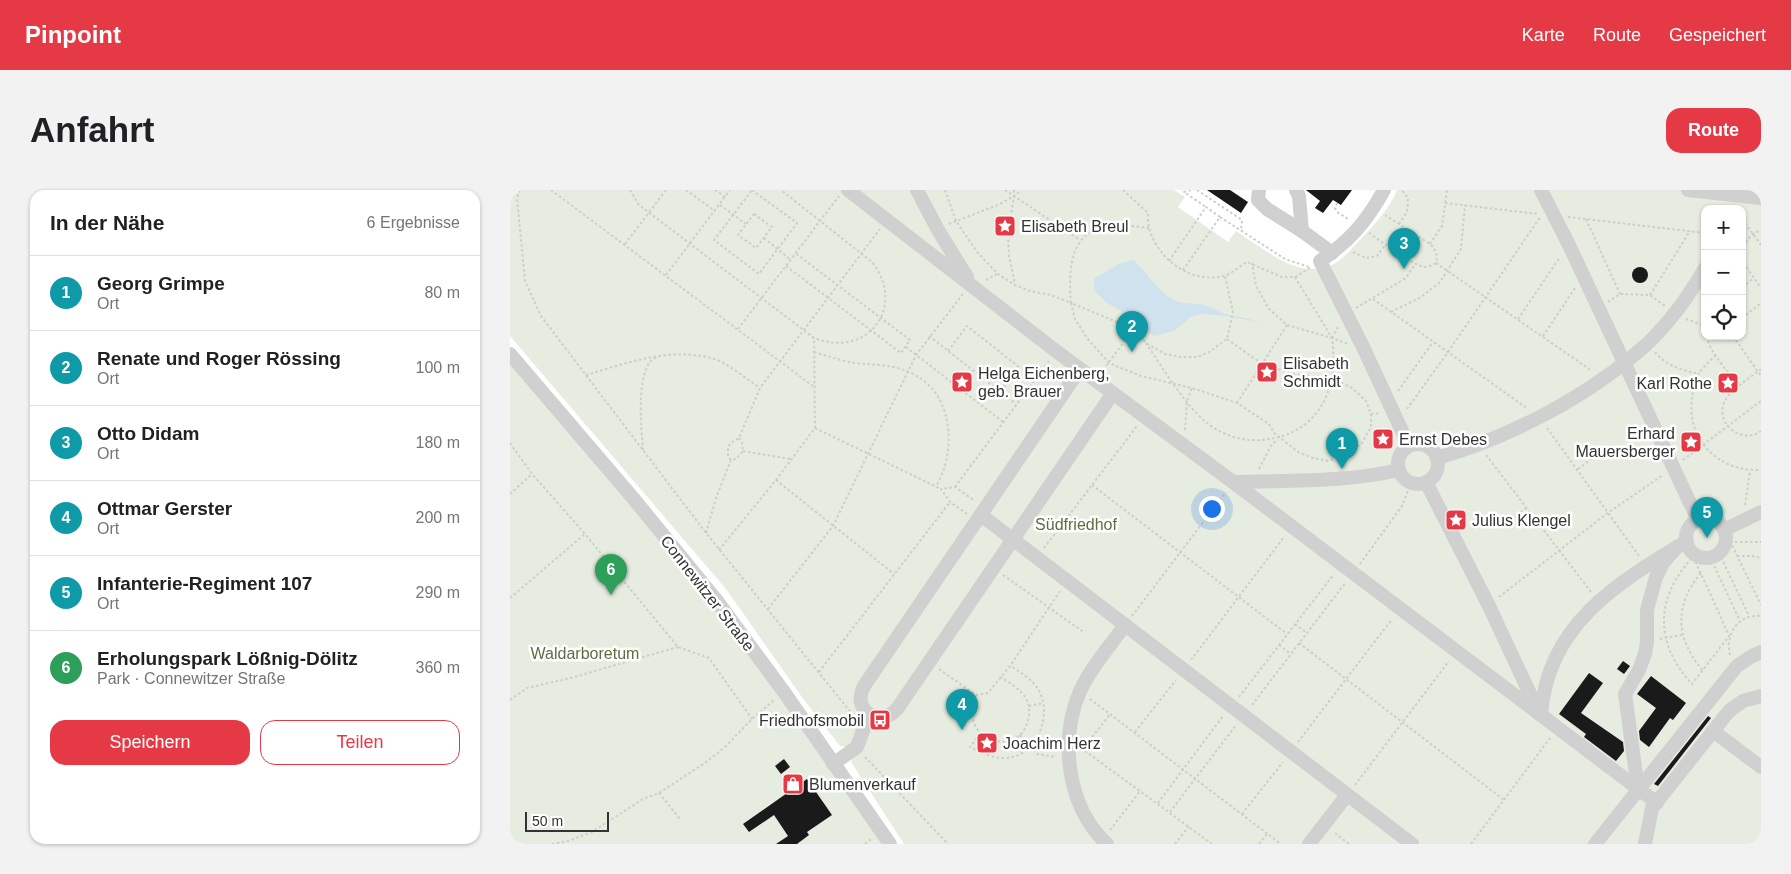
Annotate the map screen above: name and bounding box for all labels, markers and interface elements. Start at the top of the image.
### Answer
text: Pinpoint [25,21,121,48]
text: Karte [1522,25,1565,45]
text: Route [1593,25,1641,45]
text: Gespeichert [1669,25,1766,45]
button: Route [1666,108,1761,153]
text: Anfahrt [30,110,154,149]
map controls [1701,205,1746,340]
button: + [1701,205,1746,250]
text: In der Nähe [50,211,164,234]
text: 6 Ergebnisse [367,214,460,231]
place icon: Elisabeth Breul [993,214,1017,238]
place label: Elisabeth Breul [1021,218,1129,235]
pin: 3 [1388,228,1420,269]
button: − [1701,250,1746,295]
text: Georg Grimpe [97,273,225,294]
text: 1 [62,284,70,301]
text: 80 m [424,284,460,301]
text: Ort [97,295,119,312]
button: locate [1701,295,1746,340]
pin: 2 [1116,311,1148,352]
text: Renate und Roger Rössing [97,348,341,369]
place label: Elisabeth Schmidt [1283,355,1349,390]
text: 2 [62,359,70,376]
text: 100 m [416,359,460,376]
place icon: Elisabeth Schmidt [1255,360,1279,384]
place label: Helga Eichenberg, geb. Brauer [978,365,1110,400]
text: Ort [97,370,119,387]
place icon: Helga Eichenberg, geb. Brauer [950,370,974,394]
place icon: Karl Rothe [1716,371,1740,395]
place label: Karl Rothe [1636,375,1712,392]
text: Otto Didam [97,423,199,444]
place label: Erhard Mauersberger [1575,425,1676,460]
place icon: Ernst Debes [1371,427,1395,451]
pin: 1 [1326,428,1358,469]
place icon: Erhard Mauersberger [1679,430,1703,454]
place label: Ernst Debes [1399,431,1487,448]
text: 3 [62,434,70,451]
text: 180 m [416,434,460,451]
text: Ort [97,445,119,462]
your location [1199,496,1225,522]
pin: 5 [1691,497,1723,538]
text: Ottmar Gerster [97,498,232,519]
place icon: Julius Klengel [1444,508,1468,532]
text: 4 [62,509,70,526]
text: 200 m [416,509,460,526]
place label: Julius Klengel [1472,512,1571,529]
park label: Südfriedhof [1035,516,1117,533]
text: Ort [97,520,119,537]
street label: Connewitzer Straße [657,532,758,654]
pin: 6 [595,554,627,595]
text: Infanterie-Regiment 107 [97,573,312,594]
text: 5 [62,584,70,601]
text: 290 m [416,584,460,601]
text: Ort [97,595,119,612]
park label: Waldarboretum [531,645,639,662]
text: Erholungspark Lößnig-Dölitz [97,648,358,669]
text: 6 [62,659,70,676]
text: 360 m [416,659,460,676]
text: Park · Connewitzer Straße [97,670,286,687]
pin: 4 [946,689,978,730]
bus stop icon: Friedhofsmobil [868,708,892,732]
place label: Friedhofsmobil [759,712,864,729]
button: Speichern [50,720,250,765]
button: Teilen [260,720,460,765]
place icon: Joachim Herz [975,731,999,755]
place label: Joachim Herz [1003,735,1101,752]
shop icon: Blumenverkauf [781,772,805,796]
place label: Blumenverkauf [809,776,916,793]
scale bar [525,809,609,832]
text: 50 m [532,813,563,829]

